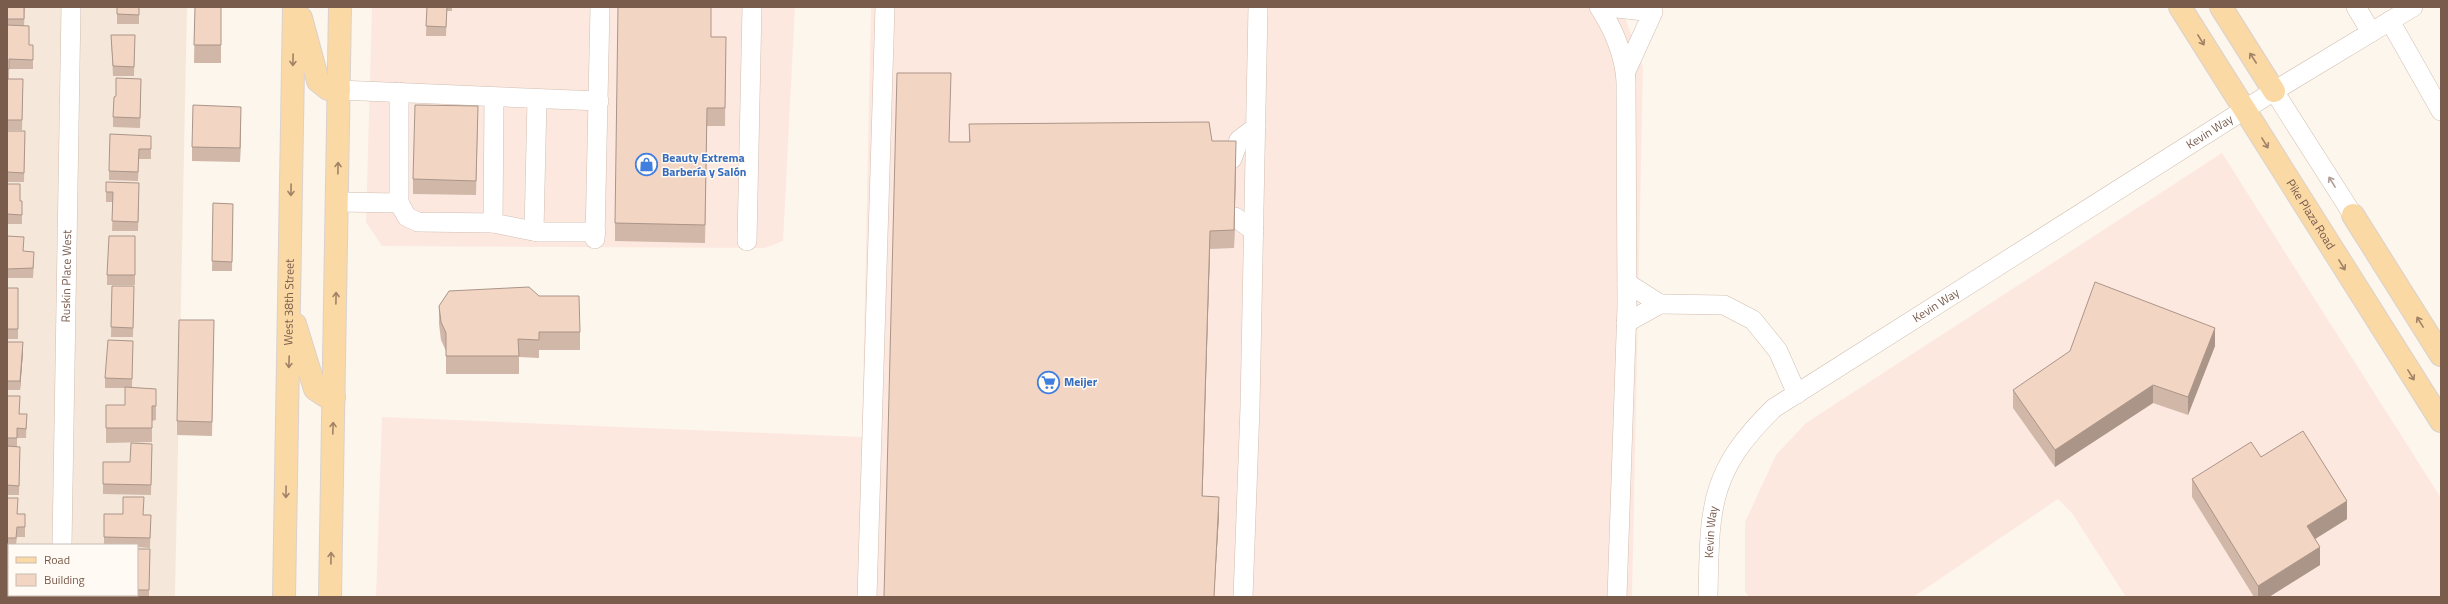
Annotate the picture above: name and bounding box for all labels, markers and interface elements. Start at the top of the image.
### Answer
one-way arrow [2197,34,2205,46]
one-way arrow [290,53,297,66]
one-way arrow [2249,53,2257,64]
street label: Kevin Way [2182,109,2237,153]
one-way arrow [2261,137,2269,148]
place label: Beauty Extrema Barbería y Salón [662,148,746,181]
shop icon: Beauty Extrema Barbería y Salón [634,152,660,178]
one-way arrow [334,162,342,175]
street label: Pike Plaza Road [2282,175,2340,253]
one-way arrow [2327,176,2335,188]
one-way arrow [288,183,295,196]
street label: Ruskin Place West [56,229,76,323]
street label: West 38th Street [278,258,299,346]
one-way arrow [2338,259,2346,271]
street label: Kevin Way [1909,283,1963,327]
one-way arrow [332,292,340,305]
one-way arrow [2416,316,2424,328]
one-way arrow [285,355,293,368]
supermarket icon: Meijer [1035,369,1061,395]
one-way arrow [2407,369,2416,380]
place label: Meijer [1064,372,1098,391]
one-way arrow [329,422,337,435]
one-way arrow [282,485,290,498]
street label: Kevin Way [1699,504,1723,558]
legend [8,544,138,596]
text: Road [44,550,70,569]
one-way arrow [327,552,335,565]
text: Building [44,570,85,589]

